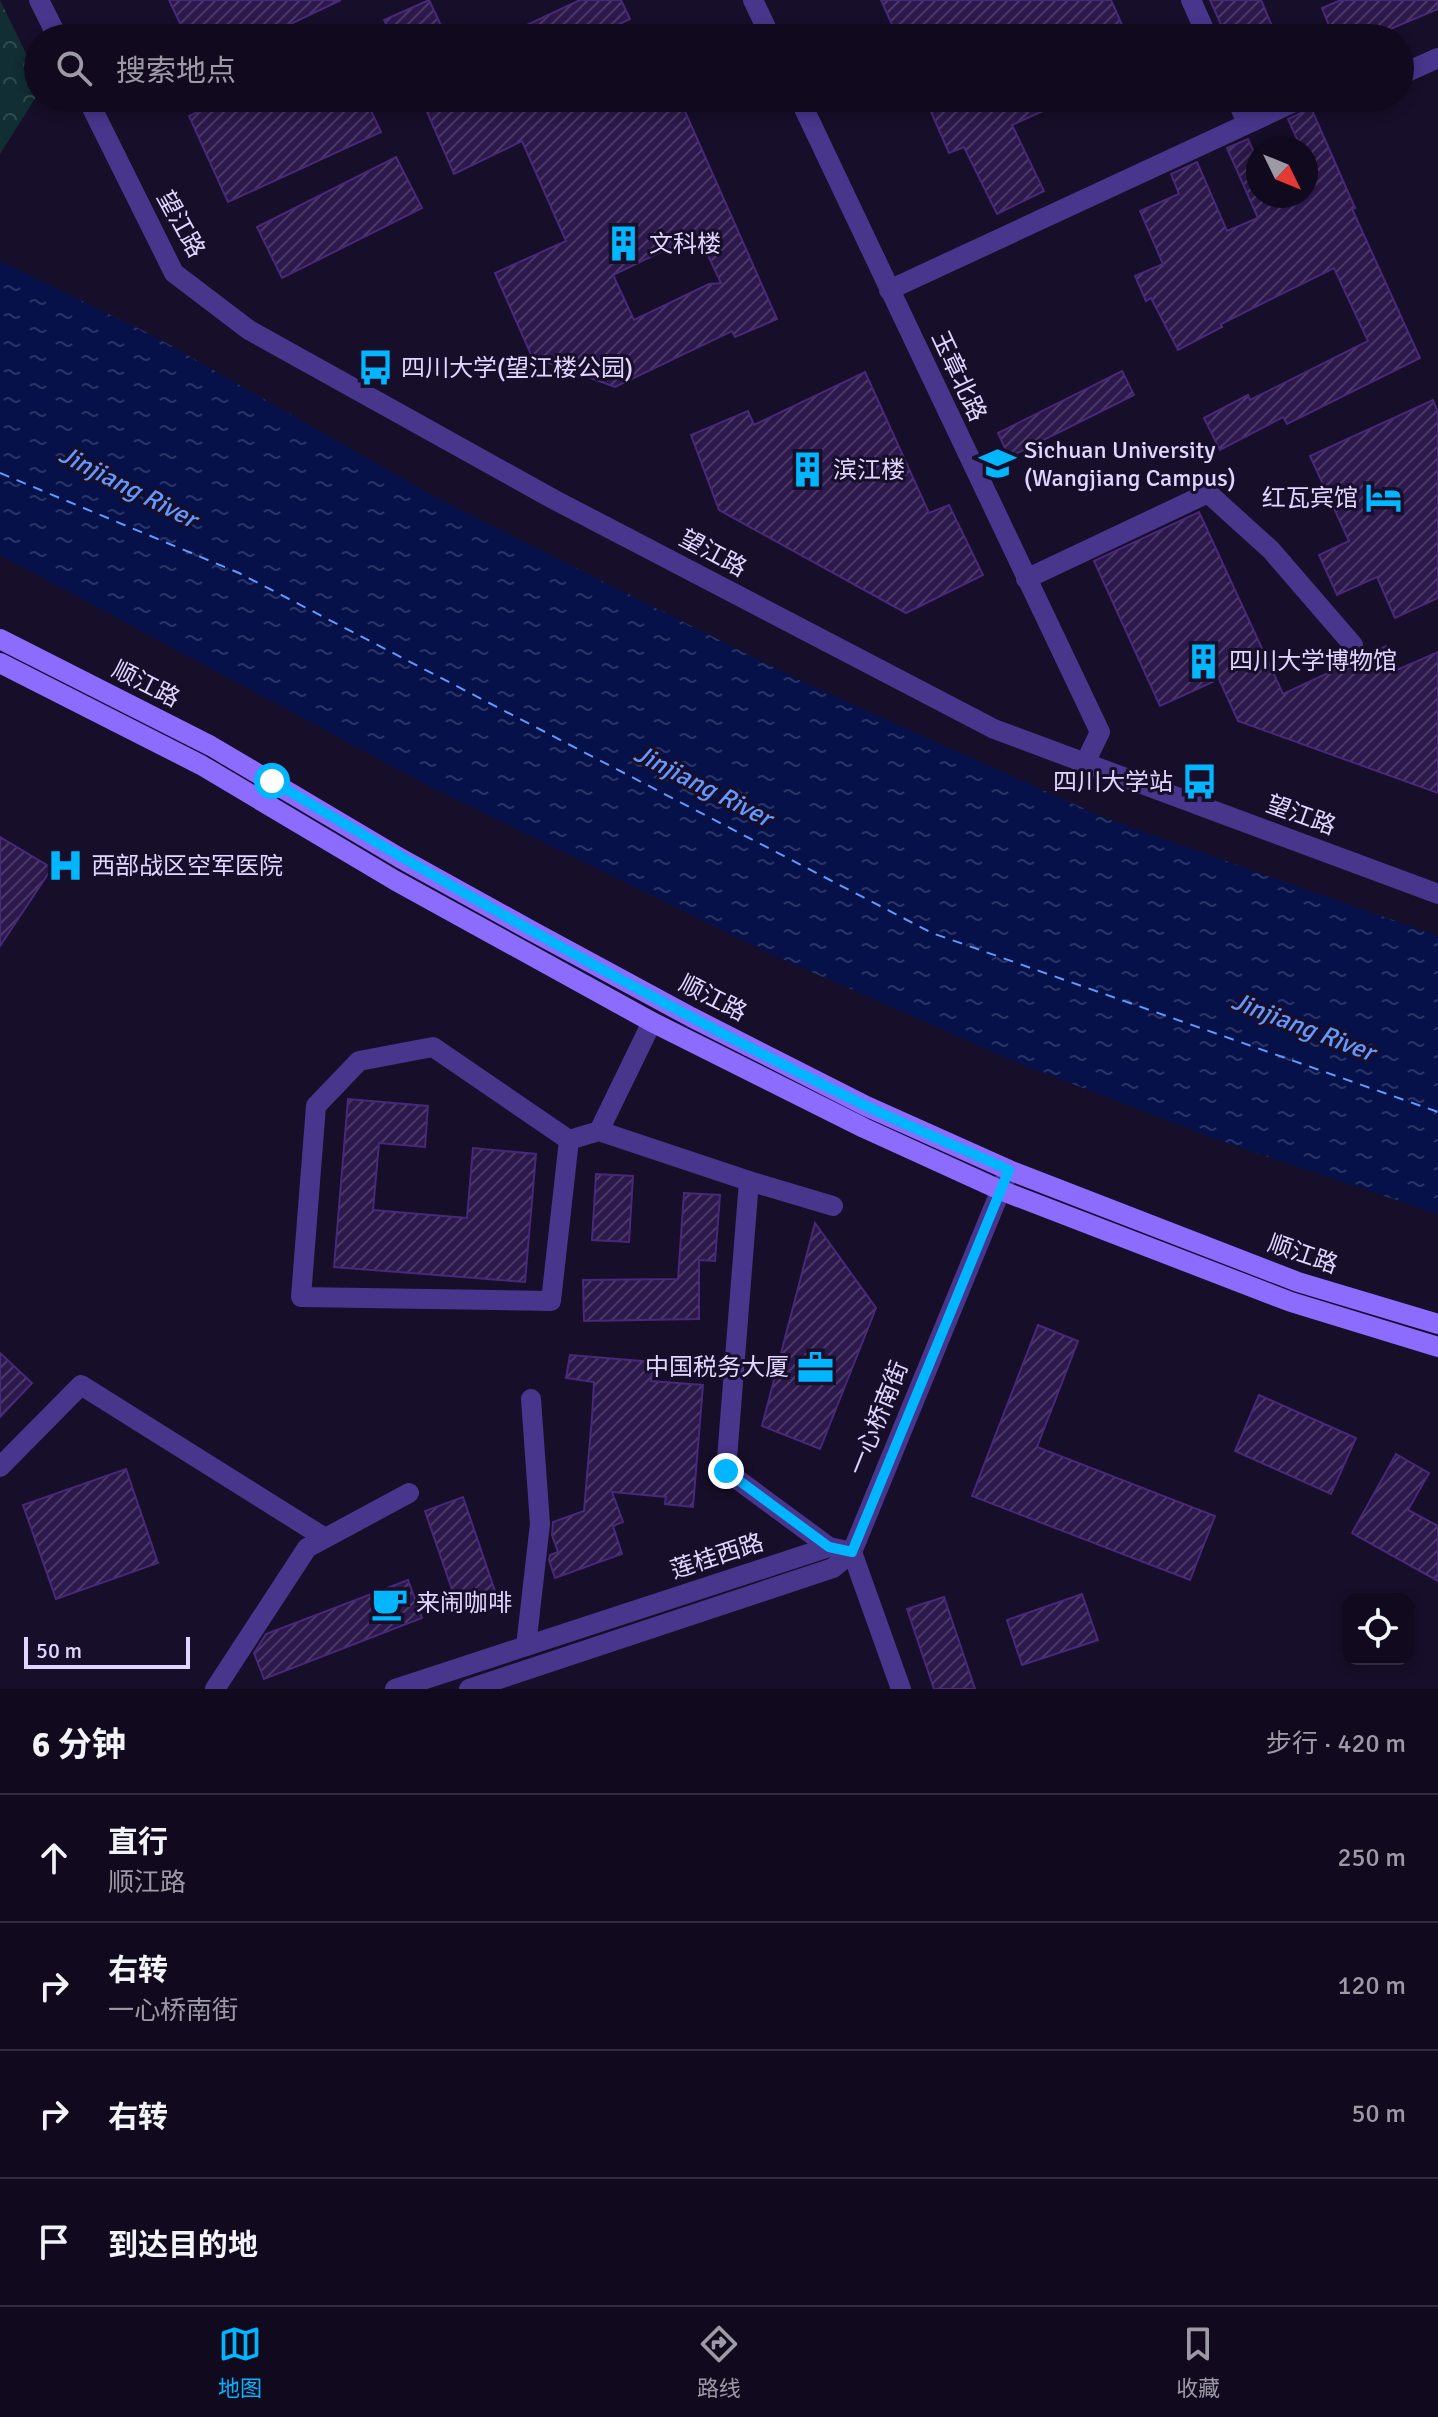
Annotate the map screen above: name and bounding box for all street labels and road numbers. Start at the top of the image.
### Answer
street label: 望江路 [150,185,212,263]
street label: 玉章北路 [925,326,993,426]
street label: 望江路 [674,523,752,583]
street label: 顺江路 [107,654,185,714]
street label: 望江路 [1262,789,1340,841]
street label: 顺江路 [674,968,752,1028]
street label: 顺江路 [1264,1228,1342,1280]
street label: 一心桥南街 [842,1357,914,1479]
street label: 莲桂西路 [667,1527,767,1585]

